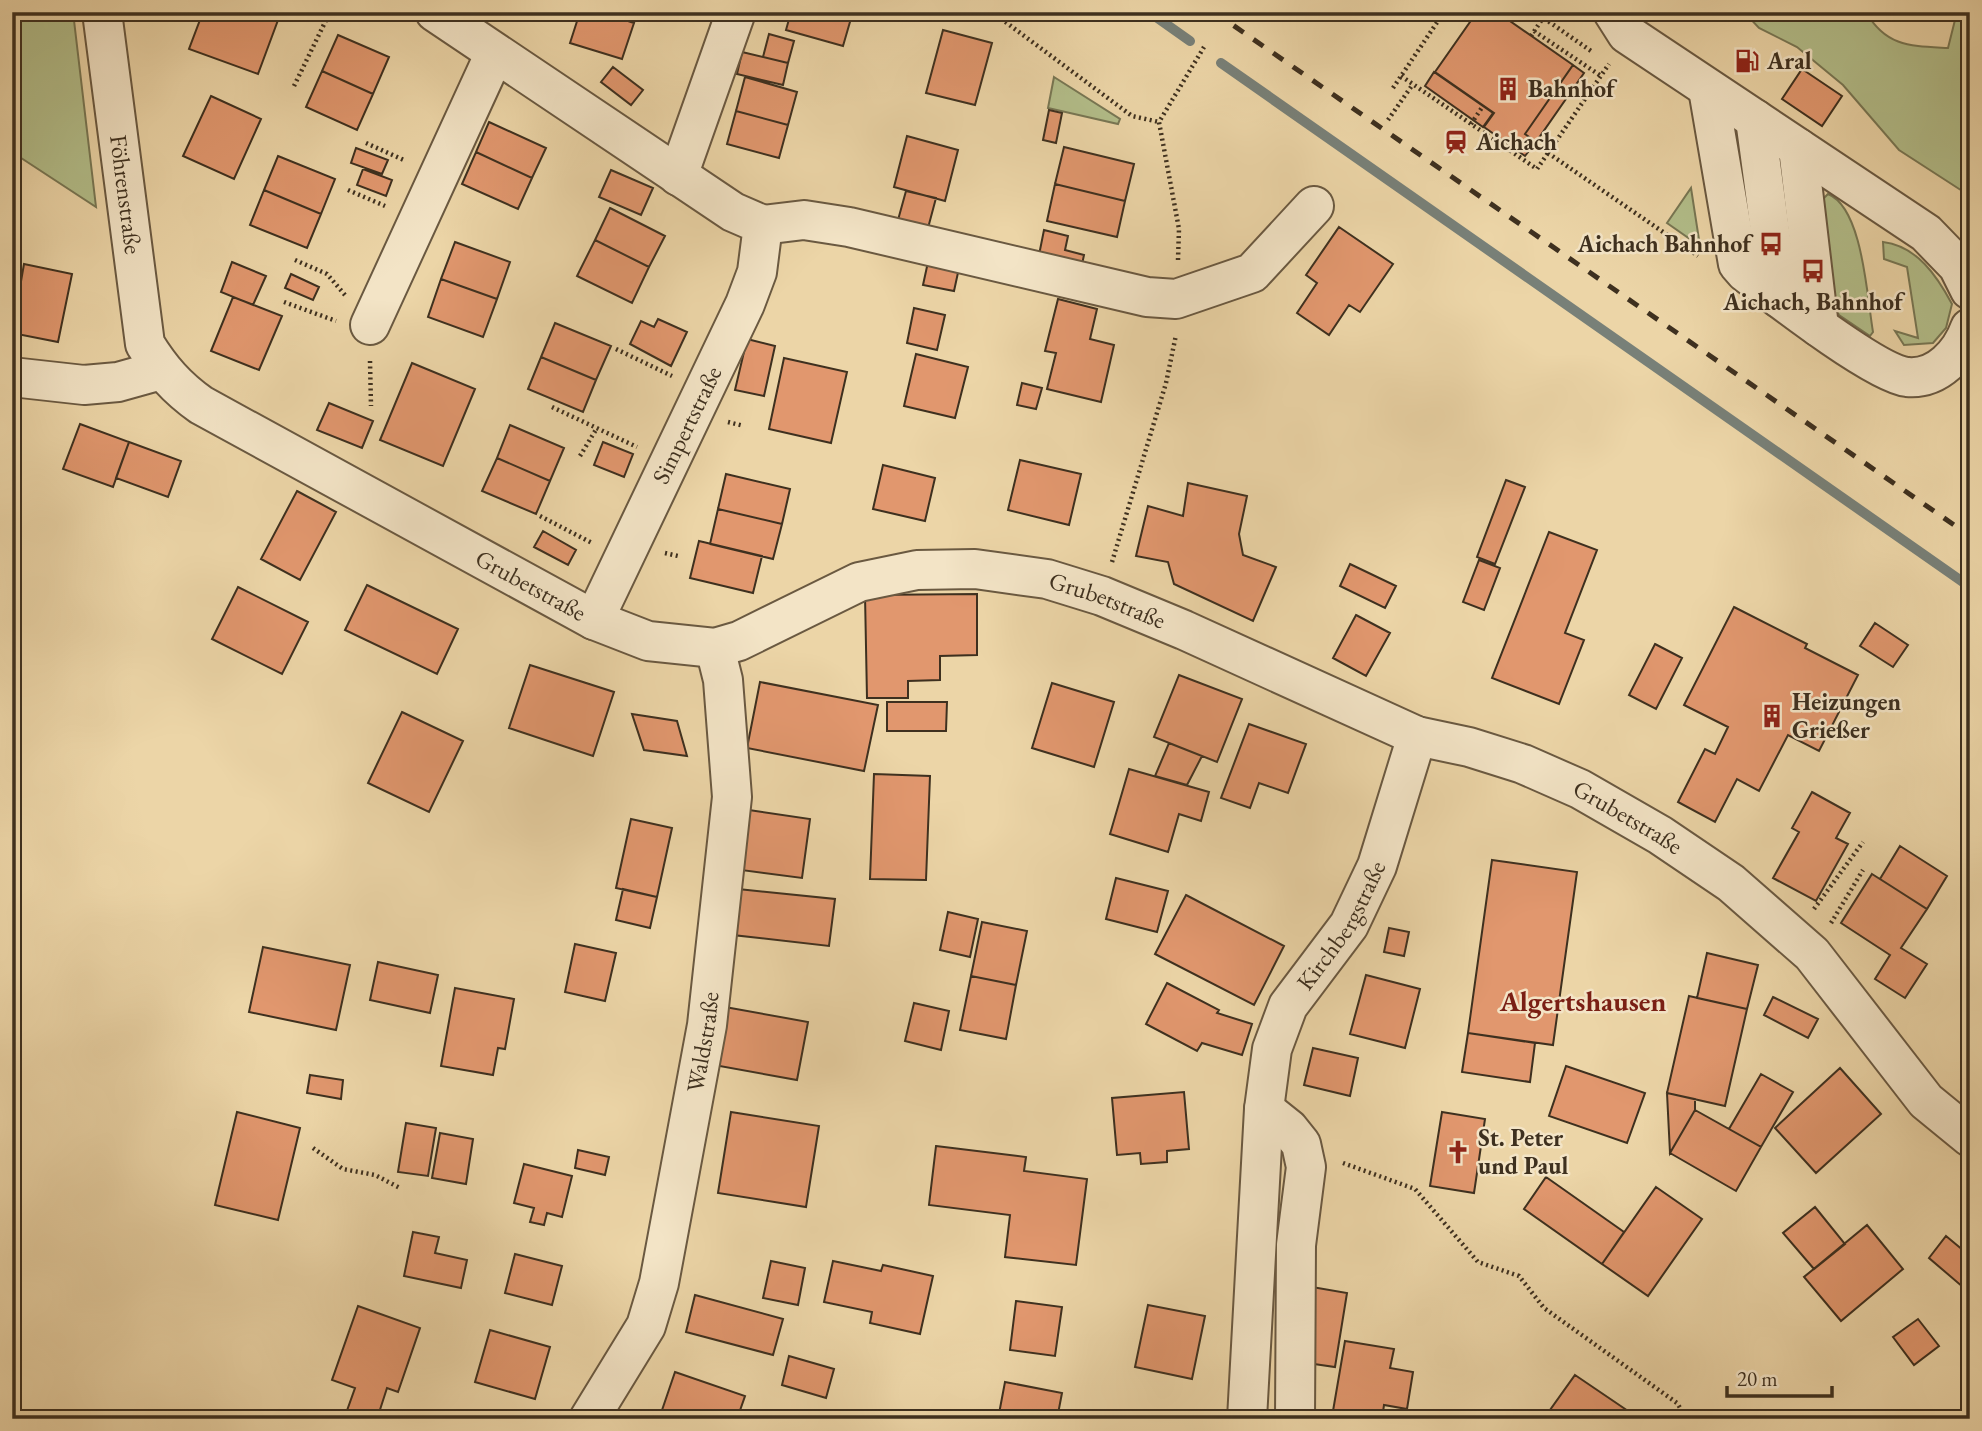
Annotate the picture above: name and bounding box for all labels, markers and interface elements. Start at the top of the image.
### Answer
place label: Aral [1766,45,1812,76]
fuel station icon: Aral [1733,47,1761,75]
place label: Bahnhof [1528,73,1618,104]
building icon: Bahnhof [1494,75,1522,103]
place label: Aichach [1475,126,1558,157]
station icon: Aichach [1442,128,1470,156]
street label: Föhrenstraße [103,133,149,256]
place label: Aichach Bahnhof [1577,228,1754,259]
bus stop icon: Aichach Bahnhof [1757,230,1785,258]
bus stop icon: Aichach, Bahnhof [1799,257,1827,285]
place label: Aichach, Bahnhof [1722,286,1906,317]
street label: Simpertstraße [645,361,728,489]
street label: Grubetstraße [470,542,592,628]
street label: Grubetstraße [1045,565,1170,636]
place label: Heizungen Grießer [1792,686,1901,745]
building icon: Heizungen Grießer [1758,702,1786,730]
street label: Grubetstraße [1568,772,1689,861]
street label: Kirchbergstraße [1289,856,1392,996]
district label: Algertshausen [1499,983,1666,1019]
street label: Waldstraße [679,990,726,1095]
place label: St. Peter und Paul [1478,1122,1568,1181]
church icon: St. Peter und Paul [1444,1138,1472,1166]
scale bar [1727,1354,1832,1398]
text: 20 m [1737,1365,1778,1392]

